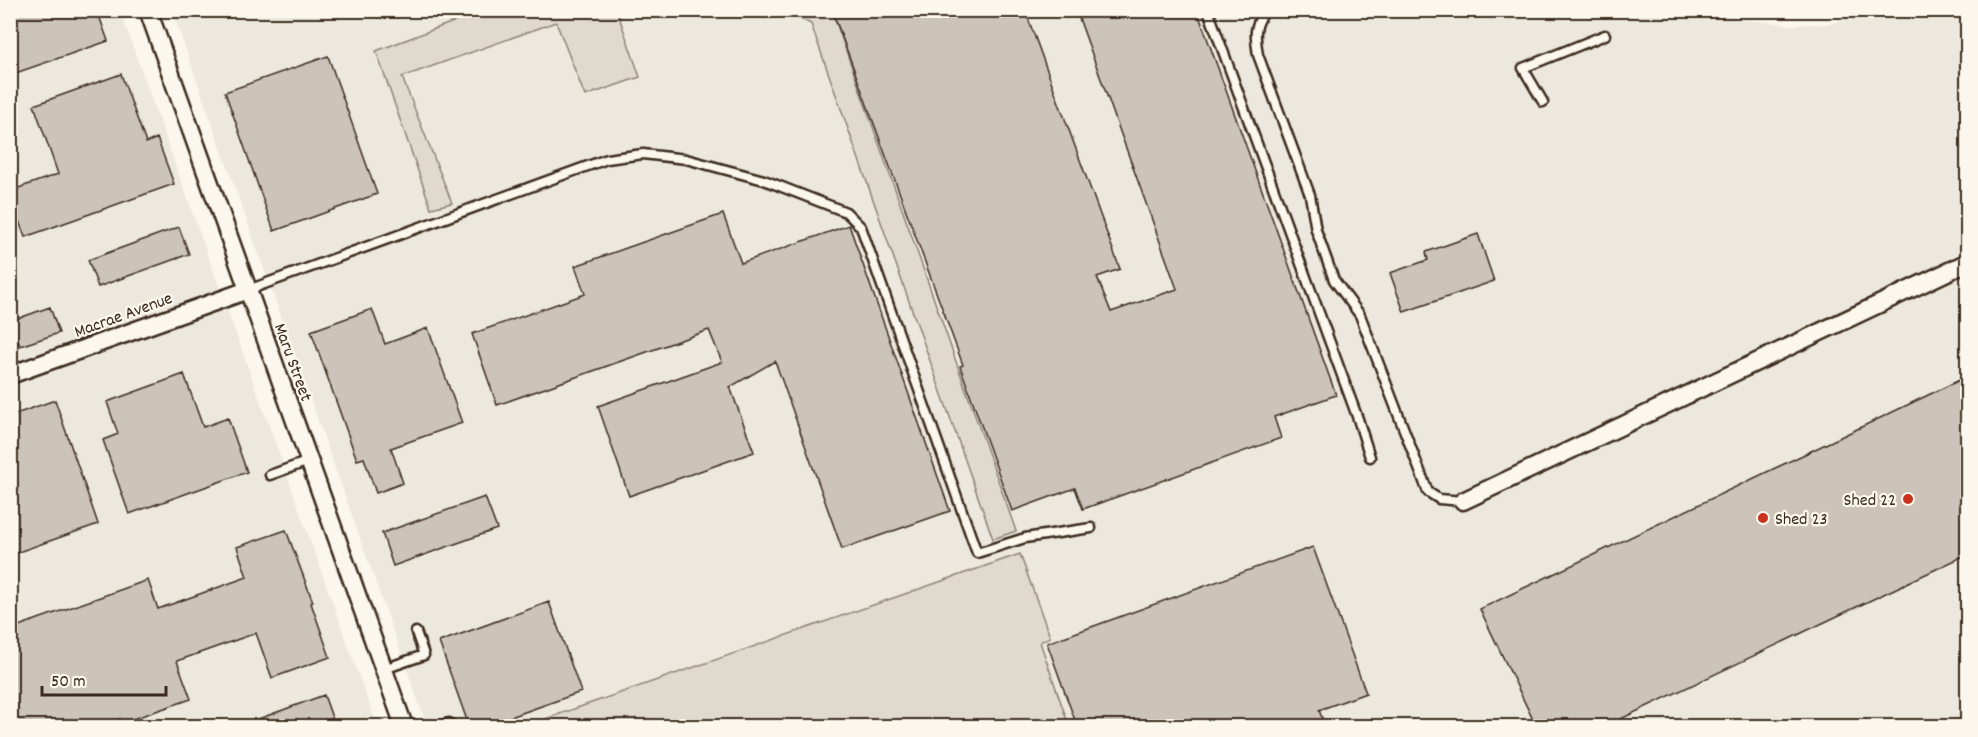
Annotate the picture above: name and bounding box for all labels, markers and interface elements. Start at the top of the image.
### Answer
street label: Macrae Avenue [71,287,176,346]
street label: Maru Street [266,320,317,406]
place label: Shed 22 [1844,489,1896,514]
marker: Shed 22 [1901,492,1915,506]
place label: Shed 23 [1775,508,1828,533]
marker: Shed 23 [1756,511,1770,525]
scale bar [42,659,166,697]
text: 50 m [51,670,86,695]

